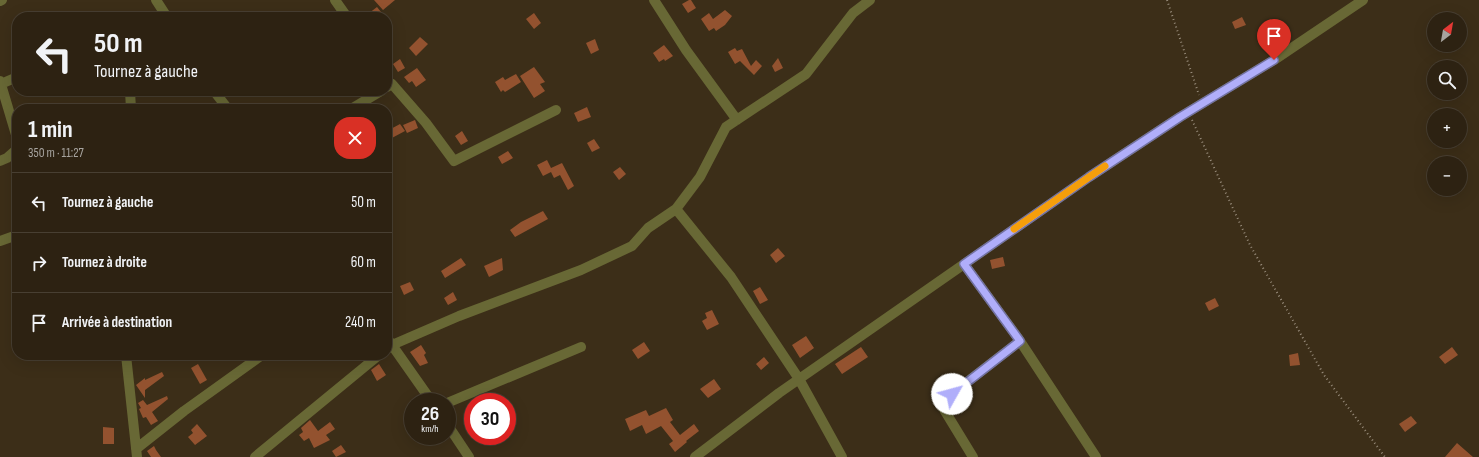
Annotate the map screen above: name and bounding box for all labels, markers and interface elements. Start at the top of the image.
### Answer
north arrow [1427,12,1467,52]
map controls [1427,12,1467,196]
pin [1257,19,1291,60]
icon: arrive [1263,25,1285,47]
text: 50 m [94,27,143,60]
icon: left [28,28,80,80]
button: search [1427,60,1467,100]
text: Tournez à gauche [94,61,198,82]
button: + [1427,108,1467,148]
text: 1 min [28,115,73,144]
button: close [334,117,376,159]
text: 350 m · 11:27 [28,145,84,161]
button: − [1427,156,1467,196]
icon: left [28,192,50,214]
text: Tournez à gauche [62,193,153,212]
text: 50 m [351,193,376,212]
icon: right [28,252,50,274]
text: Tournez à droite [62,253,147,272]
text: 60 m [351,253,376,272]
icon: arrive [28,312,50,334]
text: Arrivée à destination [62,313,172,332]
text: 240 m [345,313,376,332]
position arrow [931,373,973,415]
speed limit sign: 30 [464,393,516,445]
text: 26 [421,402,439,426]
text: km/h [421,423,439,435]

